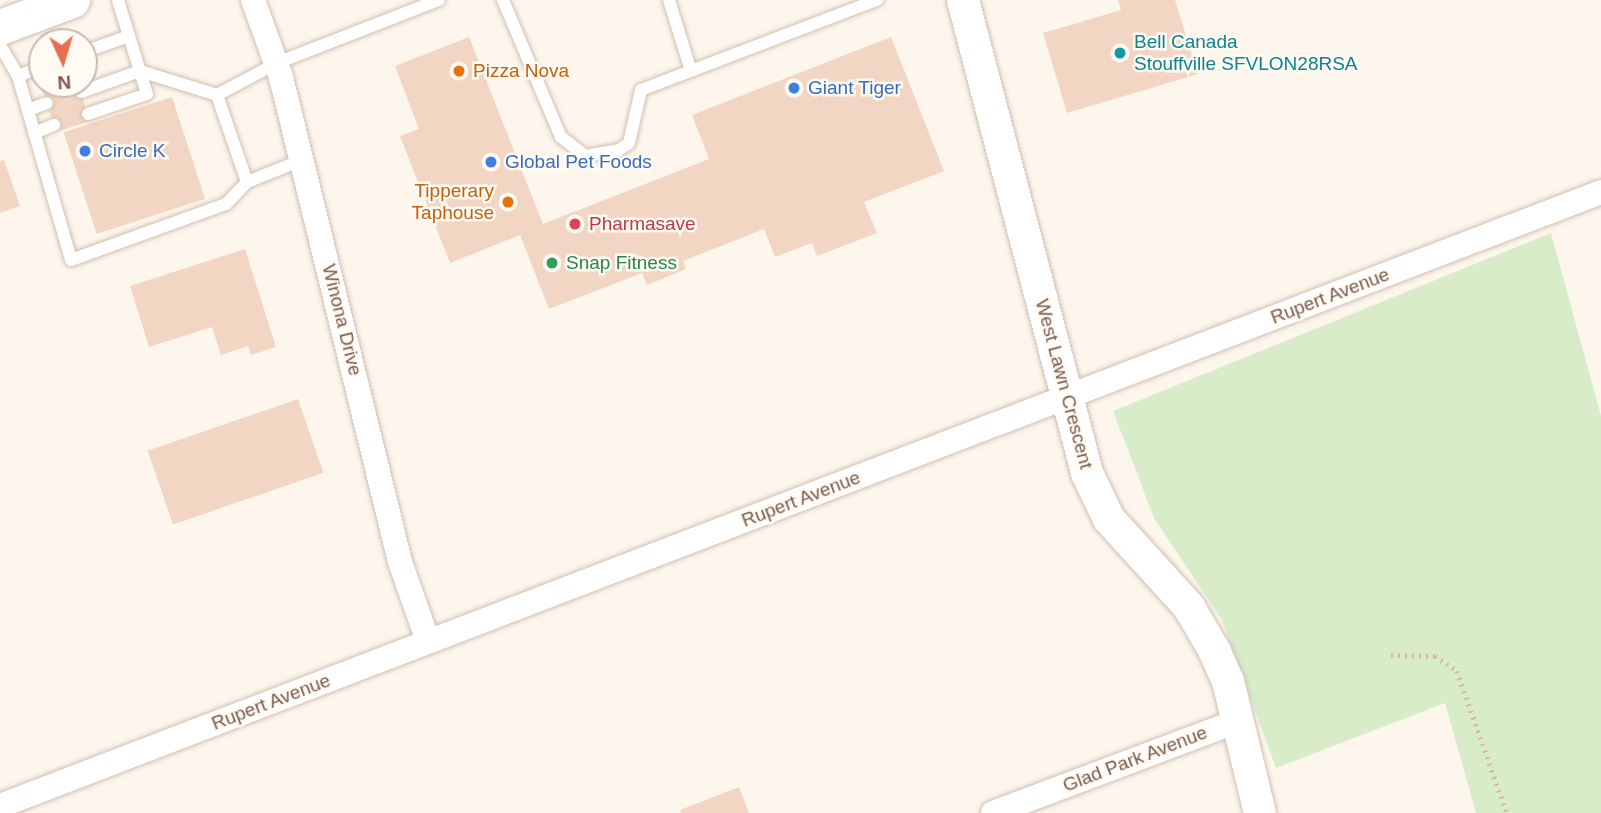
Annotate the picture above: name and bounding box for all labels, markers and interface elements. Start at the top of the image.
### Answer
north arrow [28,28,98,98]
place label: Bell Canada Stouffville SFVLON28RSA [1134,31,1358,75]
marker: Bell Canada Stouffville SFVLON28RSA [1112,45,1128,61]
place label: Pizza Nova [473,60,569,82]
marker: Pizza Nova [451,63,467,79]
text: N [57,71,72,93]
place label: Giant Tiger [808,77,901,99]
marker: Giant Tiger [786,80,802,96]
place label: Circle K [99,140,166,162]
marker: Circle K [77,143,93,159]
place label: Global Pet Foods [505,151,652,173]
marker: Global Pet Foods [483,154,499,170]
place label: Tipperary Taphouse [412,180,494,224]
marker: Tipperary Taphouse [500,194,516,210]
place label: Pharmasave [589,213,696,235]
marker: Pharmasave [567,216,583,232]
place label: Snap Fitness [566,252,677,274]
marker: Snap Fitness [544,255,560,271]
street label: Winona Drive [317,262,367,378]
street label: Rupert Avenue [1267,263,1393,329]
street label: West Lawn Crescent [1030,297,1098,471]
street label: Rupert Avenue [738,466,864,532]
street label: Rupert Avenue [208,669,334,735]
street label: Glad Park Avenue [1059,721,1211,797]

